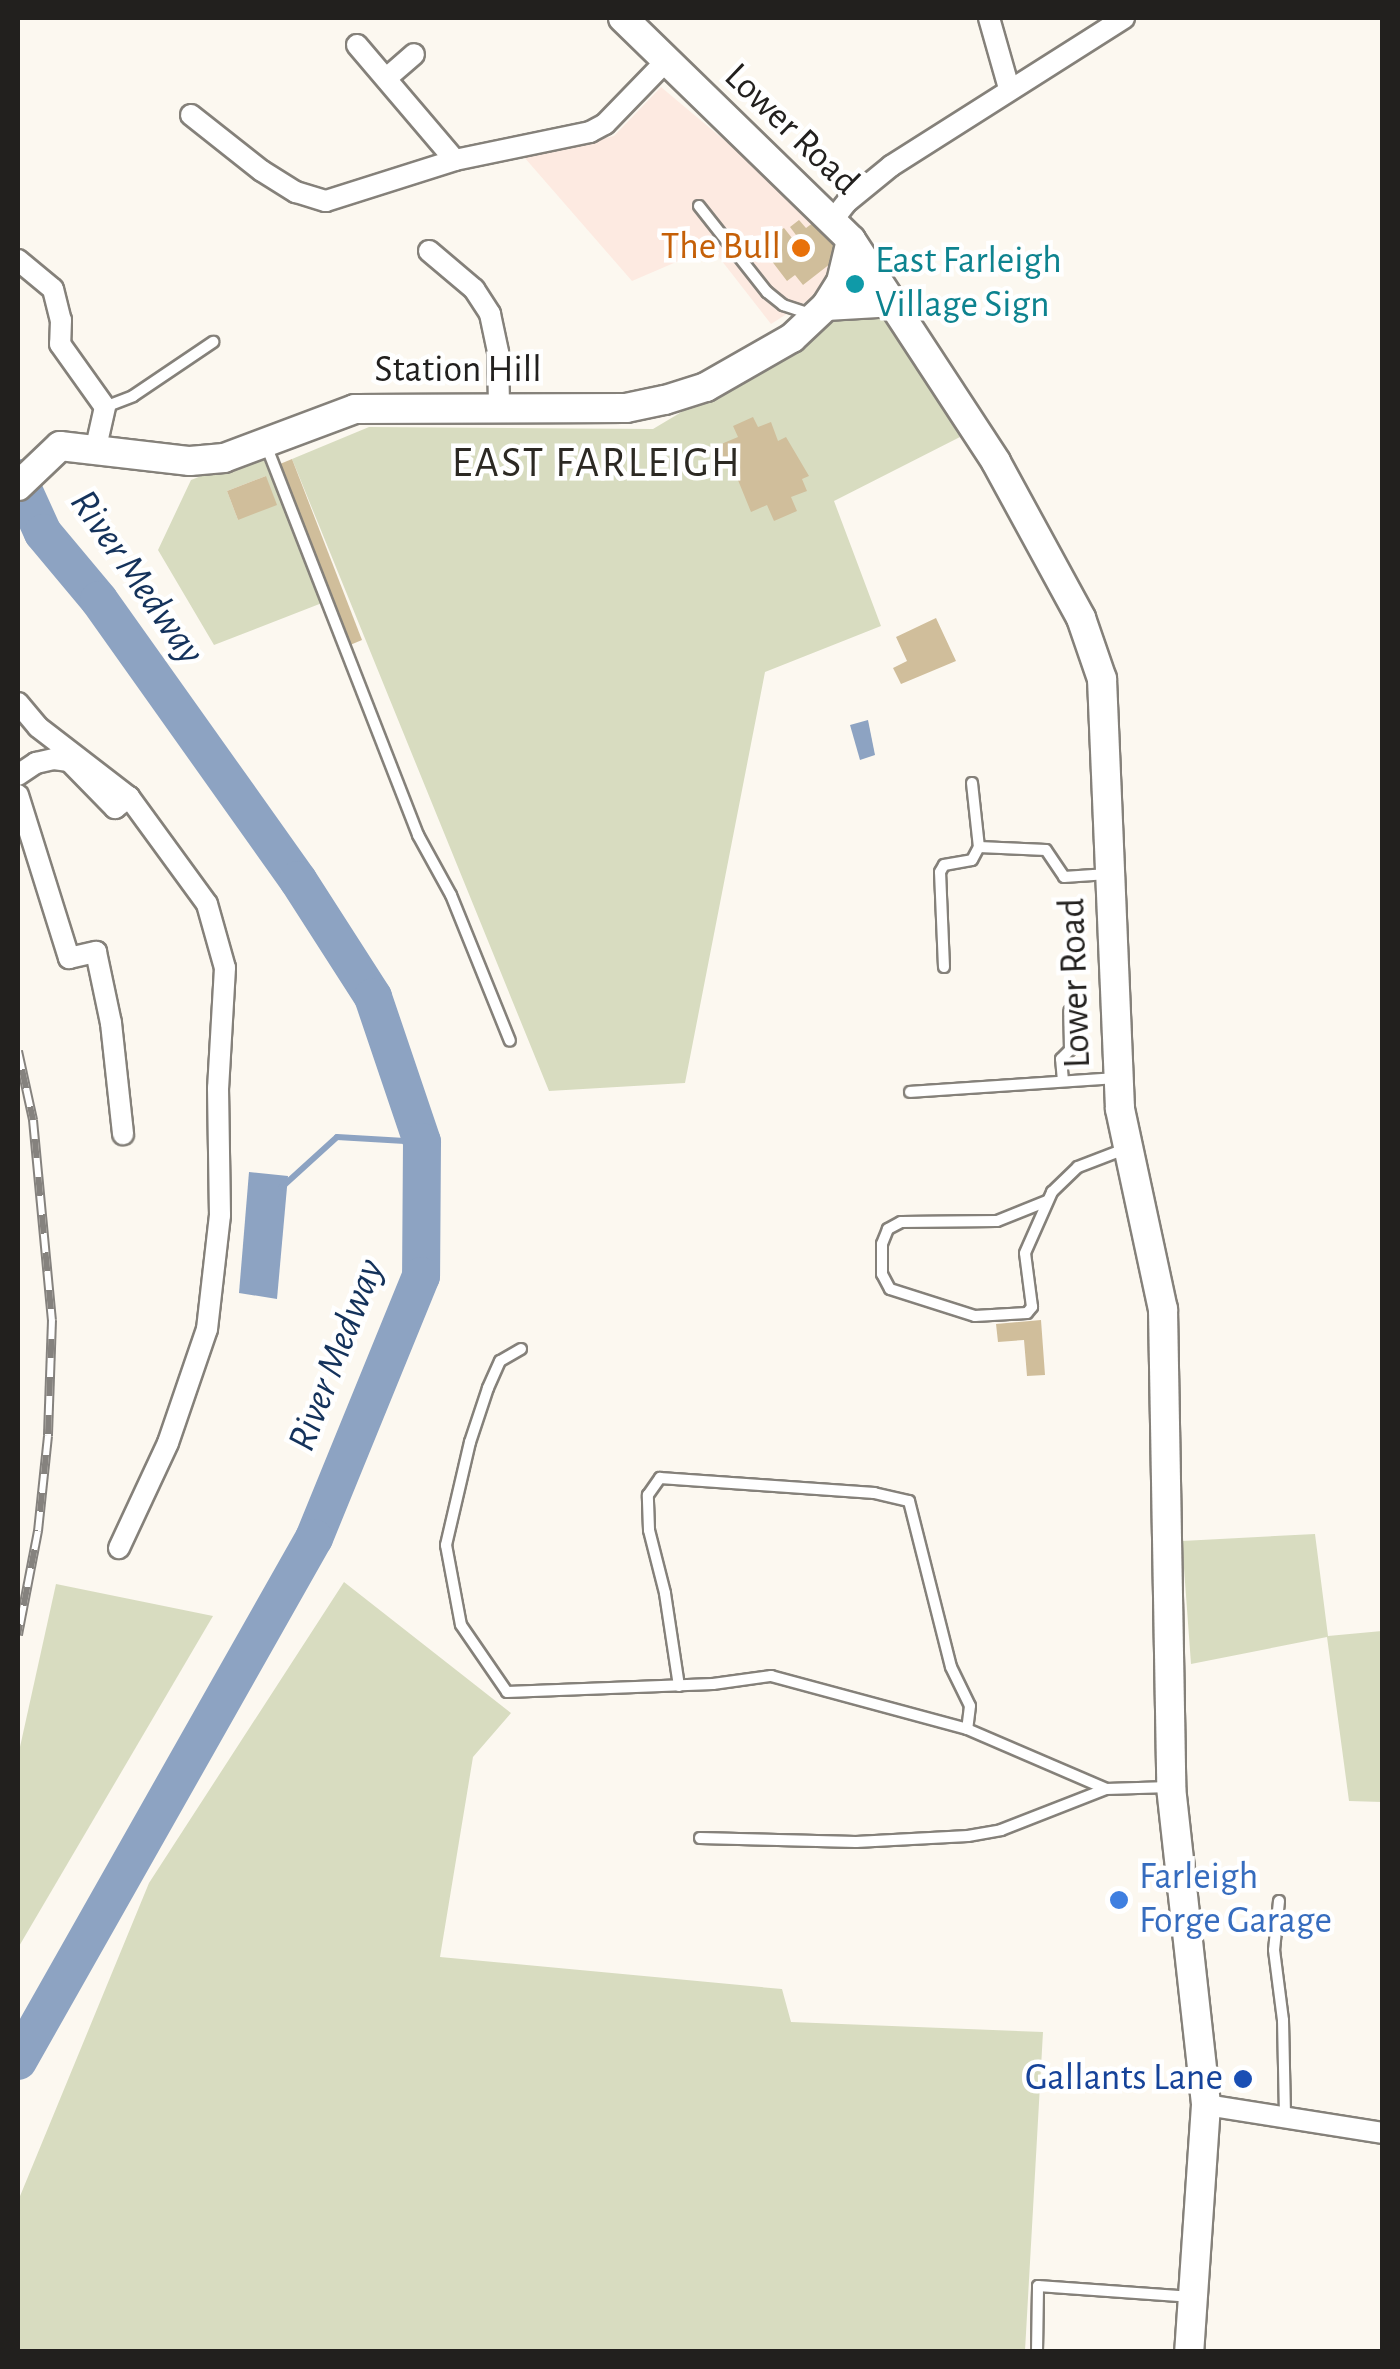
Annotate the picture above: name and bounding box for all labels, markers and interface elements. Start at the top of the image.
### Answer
street label: Lower Road [714,55,868,205]
place label: The Bull [661,225,781,271]
marker: The Bull [790,237,812,259]
place label: East Farleigh Village Sign [875,239,1062,328]
marker: East Farleigh Village Sign [844,273,866,295]
street label: Station Hill [374,348,542,394]
district label: EAST FARLEIGH [452,438,742,488]
water label: River Medway [60,481,214,673]
street label: Lower Road [1050,897,1102,1069]
water label: River Medway [277,1252,395,1458]
place label: Farleigh Forge Garage [1139,1855,1332,1945]
marker: Farleigh Forge Garage [1108,1889,1130,1911]
place label: Gallants Lane [1025,2056,1223,2102]
marker: Gallants Lane [1232,2068,1254,2090]

